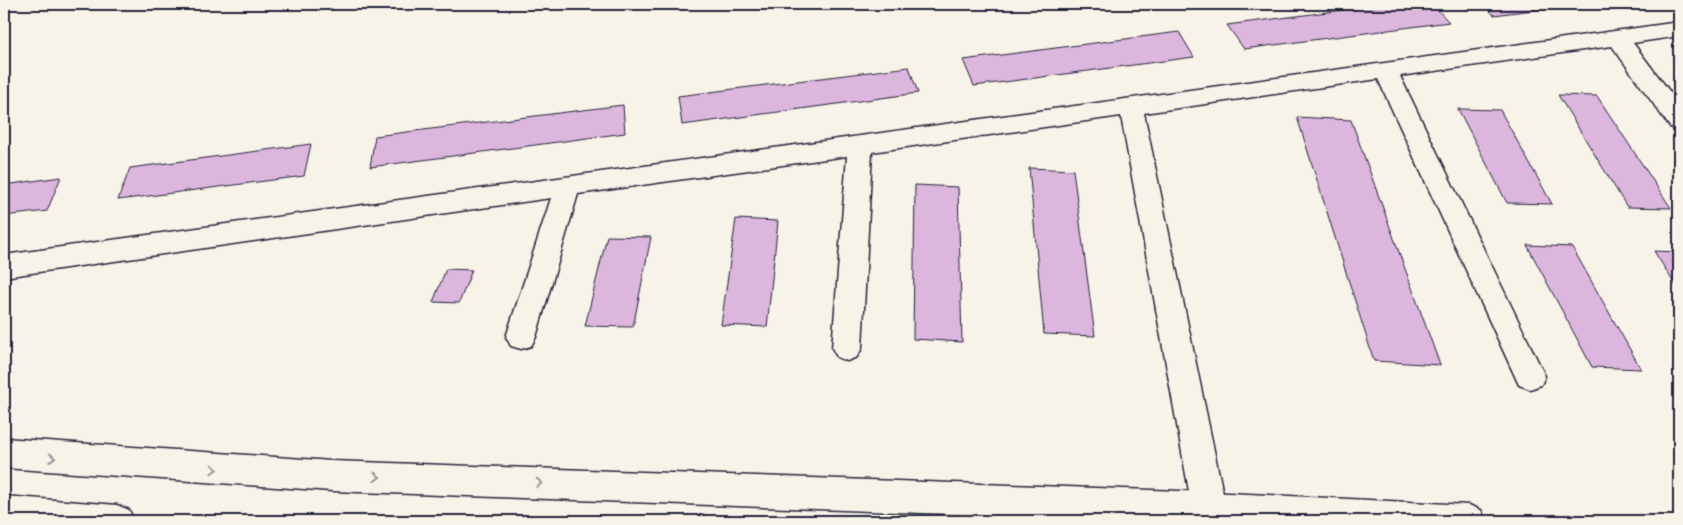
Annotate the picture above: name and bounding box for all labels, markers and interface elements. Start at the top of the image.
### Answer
one-way arrow [49,452,57,463]
one-way arrow [211,463,219,474]
one-way arrow [373,472,381,483]
one-way arrow [535,478,543,489]

